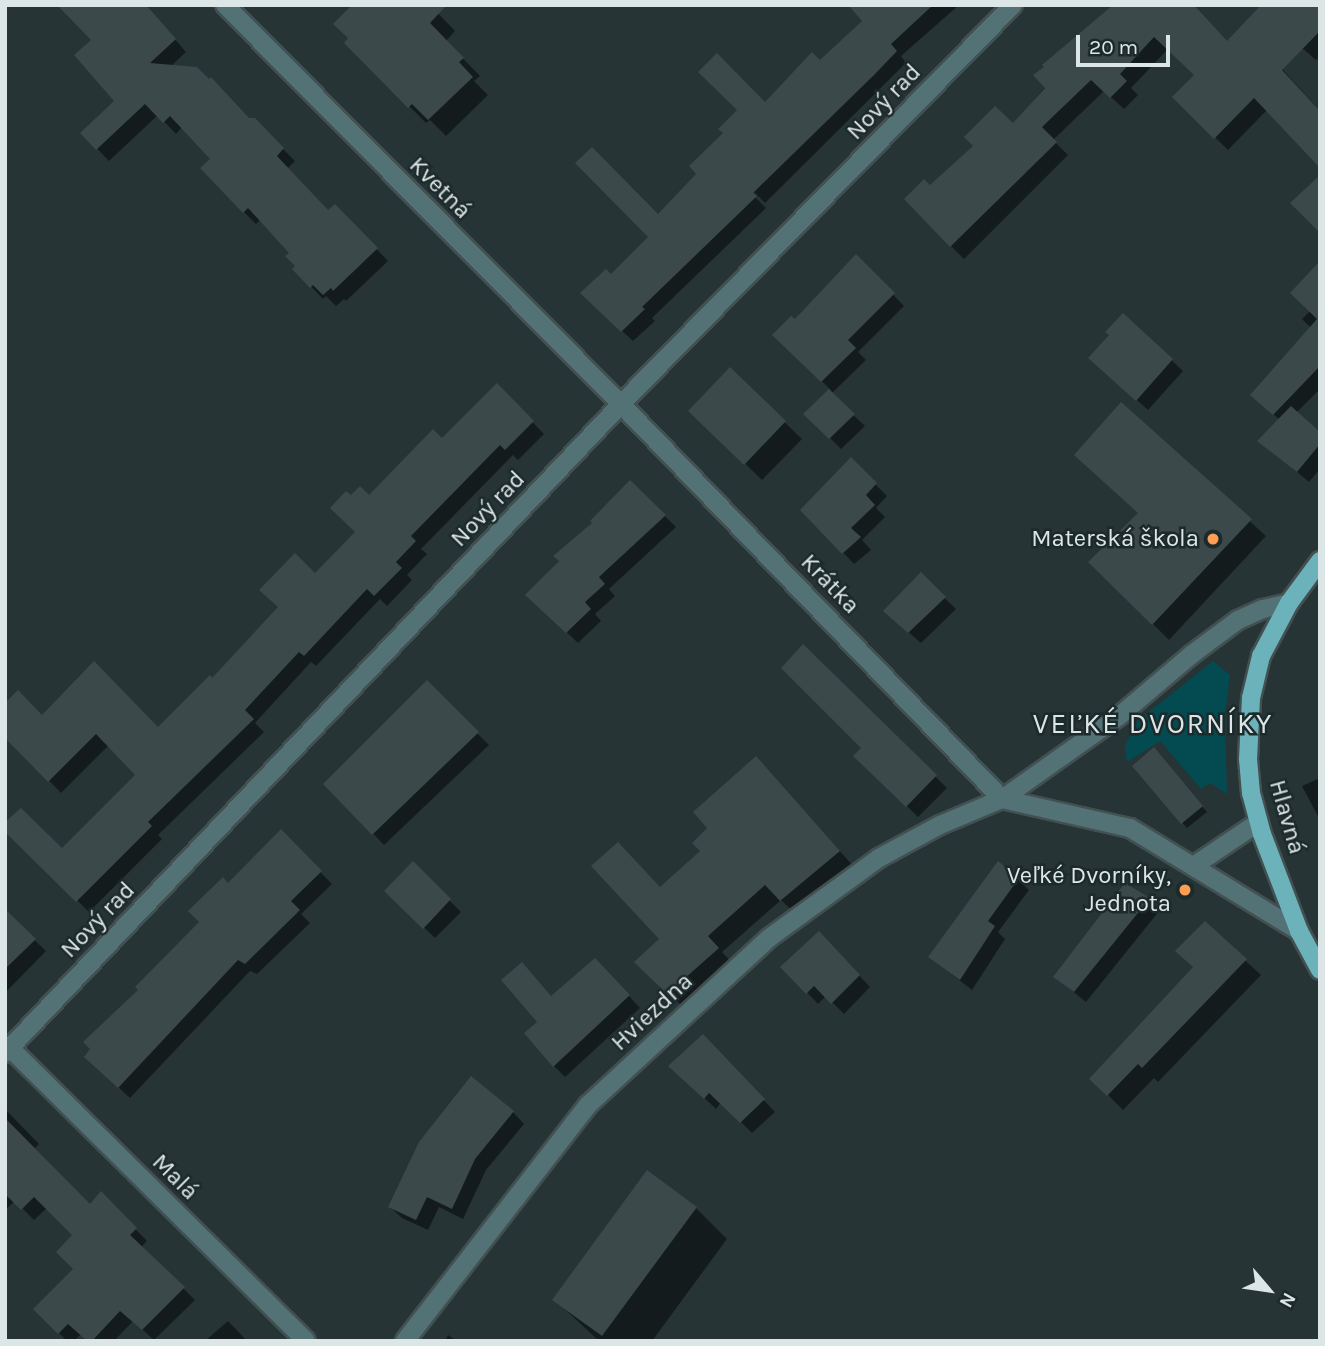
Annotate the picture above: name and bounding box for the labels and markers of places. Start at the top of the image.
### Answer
place label: Materská škola [1031,525,1199,553]
marker: Materská škola [1205,531,1221,547]
place label: Veľké Dvorníky, Jednota [1007,862,1171,918]
marker: Veľké Dvorníky, Jednota [1177,882,1193,898]

